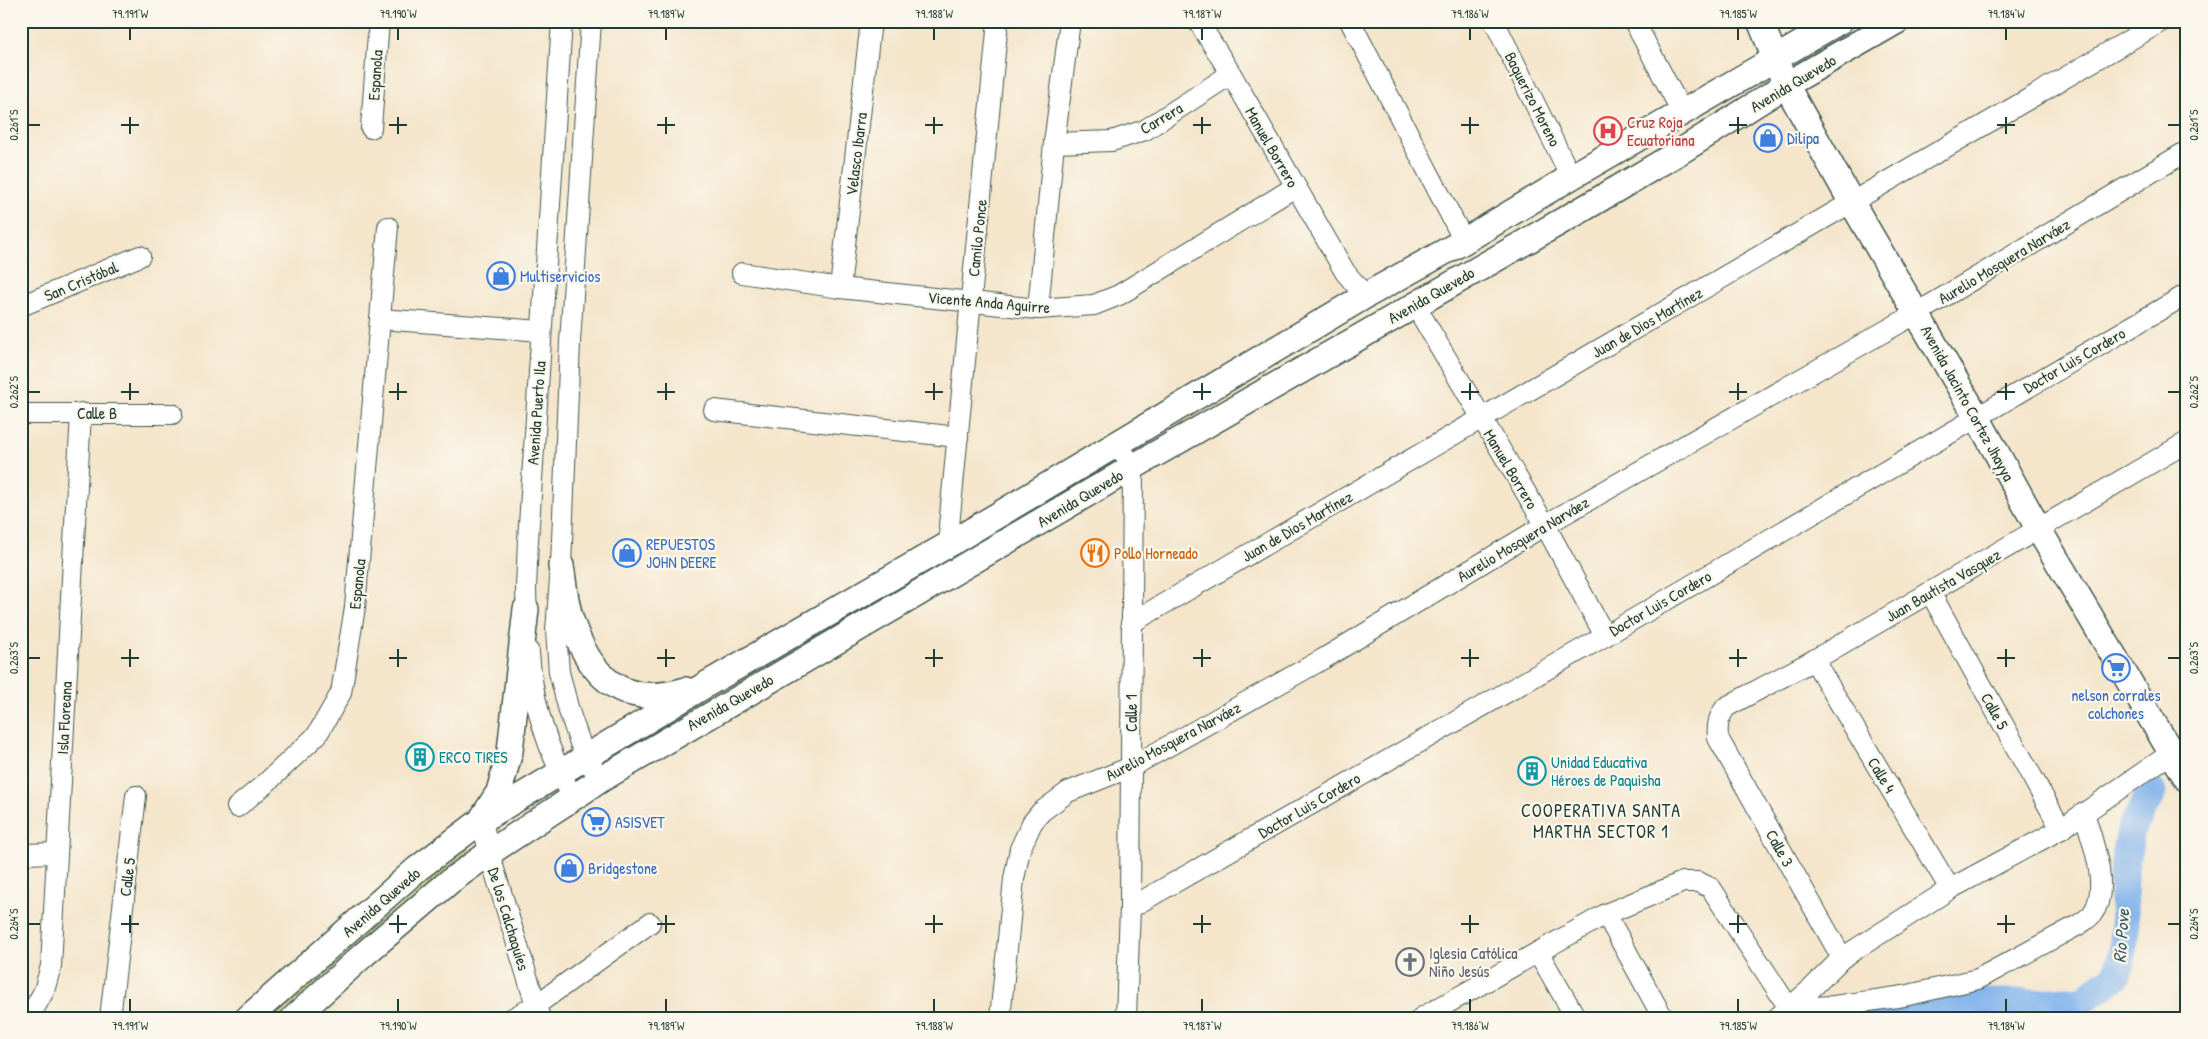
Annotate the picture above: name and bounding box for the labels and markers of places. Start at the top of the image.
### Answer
place label: Cruz Roja Ecuatoriana [1627,111,1694,151]
hospital icon: Cruz Roja Ecuatoriana [1593,116,1623,146]
shop icon: Dilipa [1753,123,1783,153]
place label: Dilipa [1787,127,1819,149]
shop icon: Multiservicios [486,261,516,291]
place label: Multiservicios [520,265,600,287]
place label: REPUESTOS JOHN DEERE [646,533,717,573]
shop icon: REPUESTOS JOHN DEERE [612,538,642,568]
restaurant icon: Pollo Horneado [1080,538,1110,568]
place label: Pollo Horneado [1114,542,1198,564]
supermarket icon: nelson corrales colchones [2101,653,2131,683]
place label: nelson corrales colchones [2071,684,2161,724]
building icon: ERCO TIRES [405,742,435,772]
place label: ERCO TIRES [439,746,508,768]
place label: Unidad Educativa Héroes de Paquisha [1551,751,1660,791]
building icon: Unidad Educativa Héroes de Paquisha [1517,756,1547,786]
supermarket icon: ASISVET [581,807,611,837]
place label: ASISVET [615,811,665,833]
shop icon: Bridgestone [554,853,584,883]
place label: Bridgestone [588,857,658,879]
place label: Iglesia Católica Niño Jesús [1429,942,1518,982]
church icon: Iglesia Católica Niño Jesús [1395,947,1425,977]

